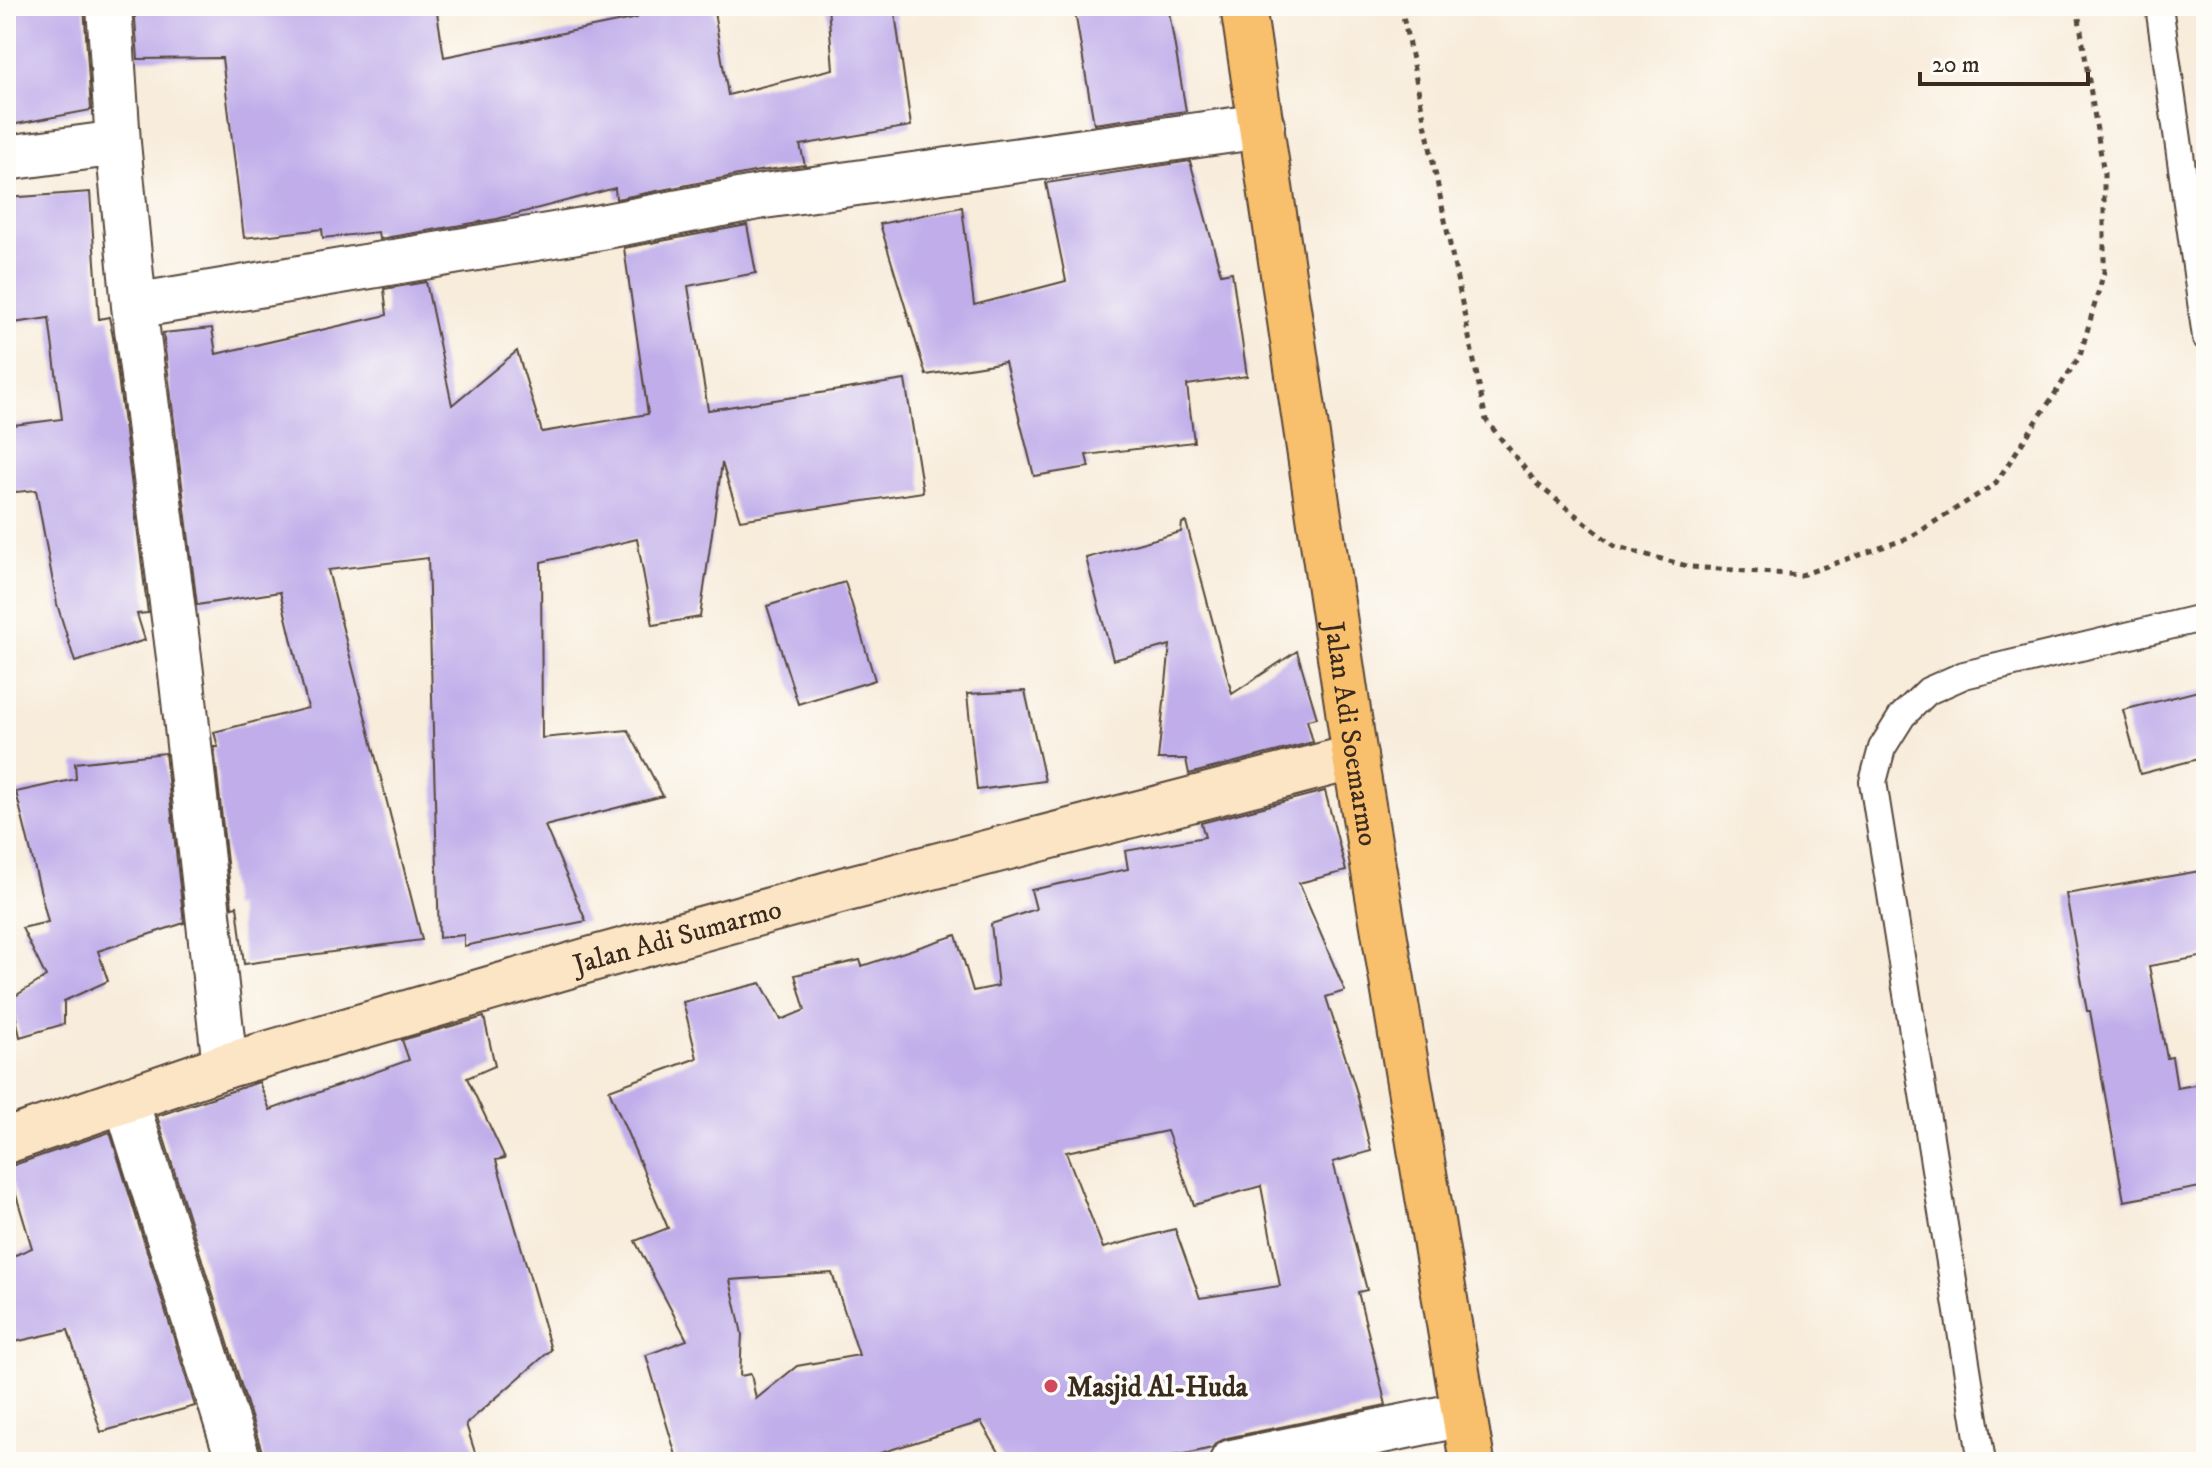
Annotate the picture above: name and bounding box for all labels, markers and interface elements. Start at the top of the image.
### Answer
scale bar [1920,36,2088,86]
text: 20 m [1932,50,1980,80]
street label: Jalan Adi Soemarmo [1316,617,1386,849]
street label: Jalan Adi Sumarmo [566,892,786,983]
place label: Masjid Al-Huda [1067,1370,1249,1405]
marker: Masjid Al-Huda [1042,1377,1060,1395]

